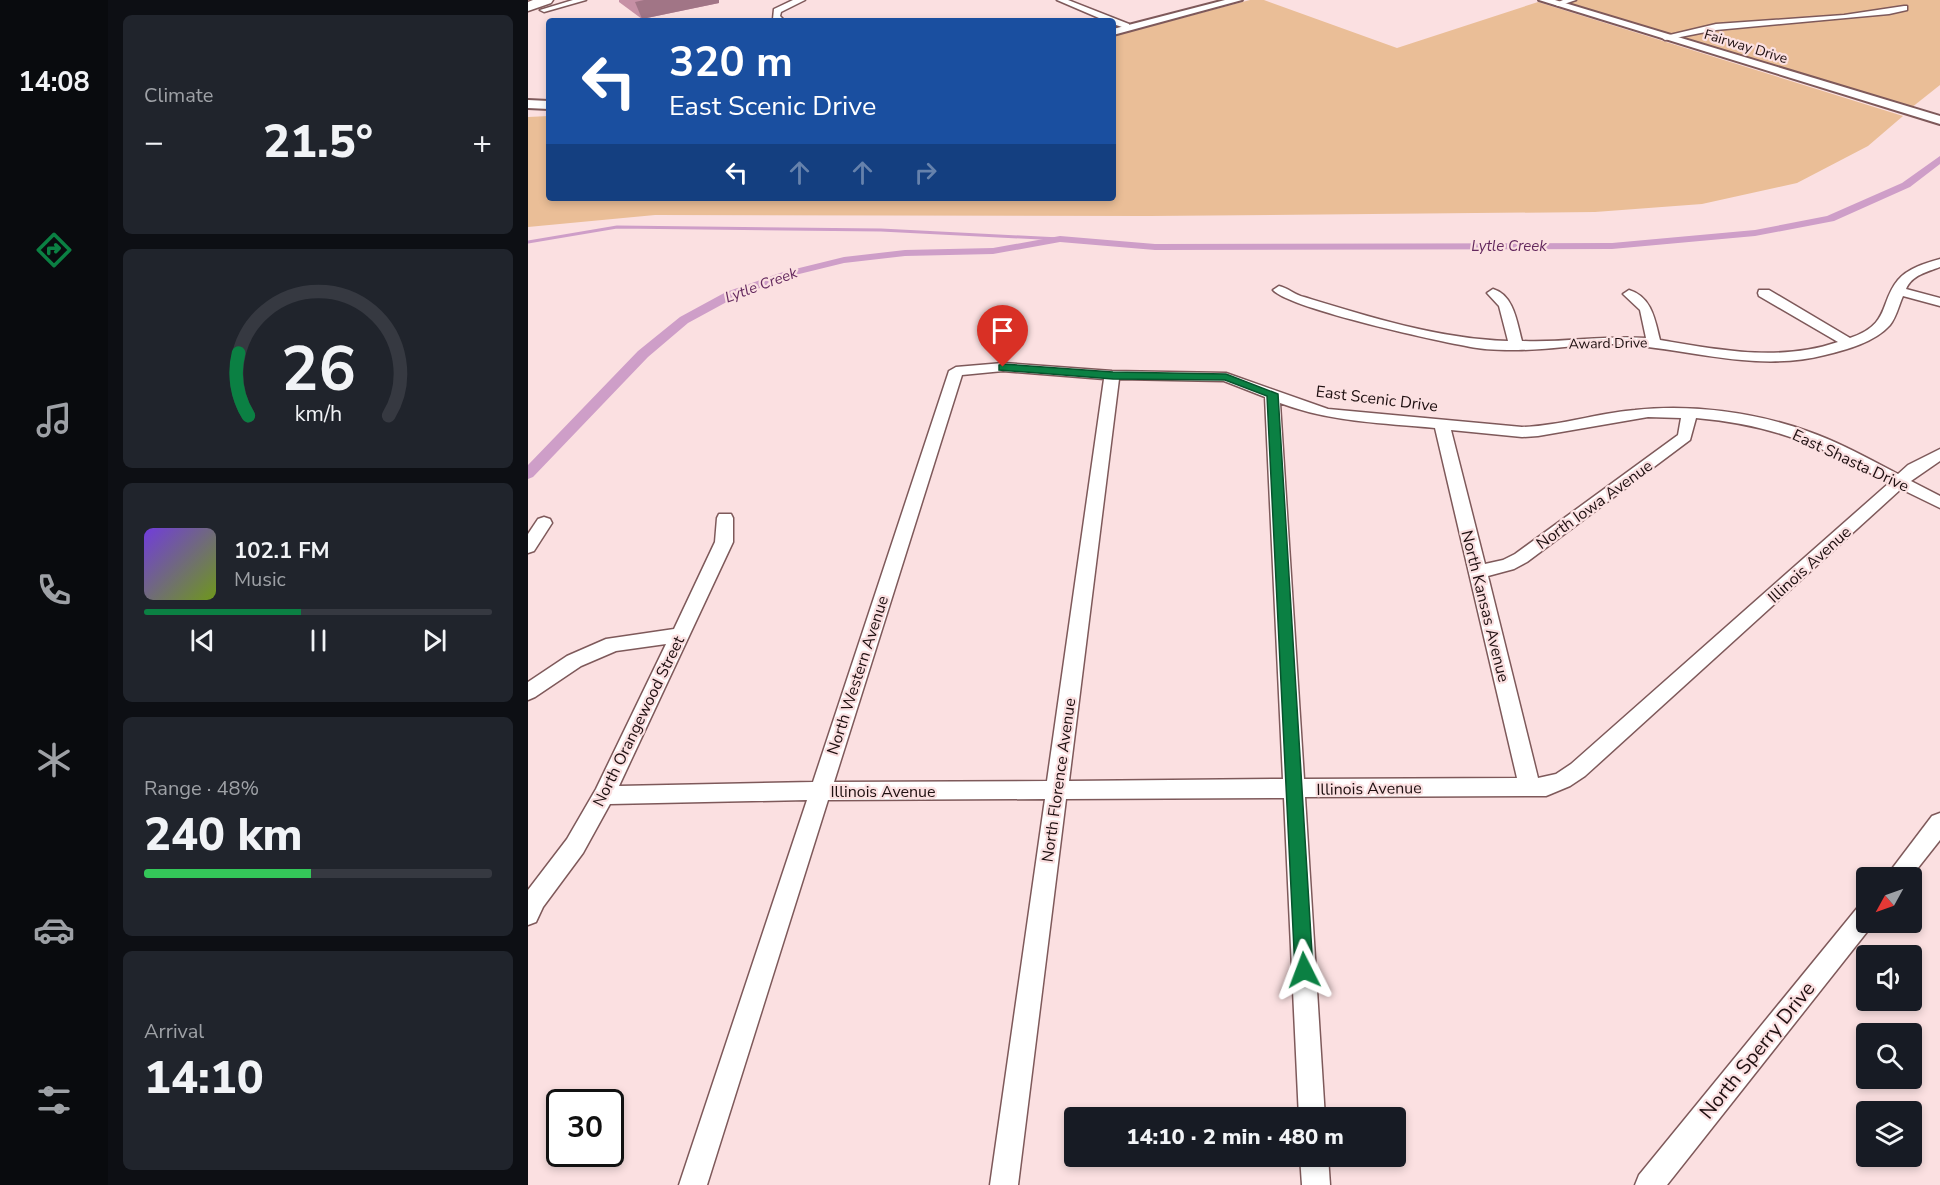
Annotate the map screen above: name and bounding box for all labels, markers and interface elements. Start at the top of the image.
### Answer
street label: Fairway Drive [1702,25,1790,68]
text: 320 m [669,34,793,91]
icon: left [570,42,648,120]
text: 14:08 [18,64,90,101]
text: Climate [144,82,213,109]
text: East Scenic Drive [669,88,876,125]
text: 21.5° [263,112,373,173]
text: − [144,120,164,165]
text: + [472,120,492,165]
icon: left [720,156,753,189]
icon: ahead [783,156,816,189]
icon: ahead [846,156,879,189]
icon: right [909,156,942,189]
icon: directions [33,229,75,271]
water label: Lytle Creek [1471,236,1547,256]
water label: Lytle Creek [722,262,800,307]
pin [977,305,1028,367]
icon: arrive [986,314,1019,347]
text: 26 [281,327,355,412]
street label: Award Drive [1568,333,1648,354]
street label: East Scenic Drive [1315,381,1439,417]
icon: music [33,399,75,441]
text: km/h [294,399,342,429]
street label: East Shasta Drive [1789,424,1912,498]
street label: North Iowa Avenue [1532,455,1657,555]
street label: Illinois Avenue [1763,521,1856,608]
street label: North Kansas Avenue [1456,528,1515,684]
text: 102.1 FM [234,536,330,566]
text: Music [234,566,286,593]
icon: phone [33,569,75,611]
street label: North Western Avenue [822,593,894,758]
icon: previous [186,624,219,657]
icon: pause [302,624,335,657]
icon: next [418,624,451,657]
street label: North Orangewood Street [588,632,690,810]
street label: North Florence Avenue [1037,697,1081,864]
icon: climate [33,739,75,781]
text: Range · 48% [144,775,259,802]
street label: Illinois Avenue [1316,777,1422,801]
street label: Illinois Avenue [830,781,936,803]
text: 240 km [144,805,303,866]
north arrow [1856,867,1922,933]
map controls [1856,867,1922,1167]
icon: car [33,909,75,951]
position arrow [1272,938,1336,1002]
button: sound [1856,945,1922,1011]
street label: North Sperry Drive [1694,976,1821,1125]
text: Arrival [144,1018,204,1045]
button: search [1856,1023,1922,1089]
text: 14:10 [144,1048,264,1109]
icon: filters [33,1079,75,1121]
speed limit sign: 30 [546,1089,624,1167]
button: layers [1856,1101,1922,1167]
text: 14:10 · 2 min · 480 m [1126,1122,1344,1152]

